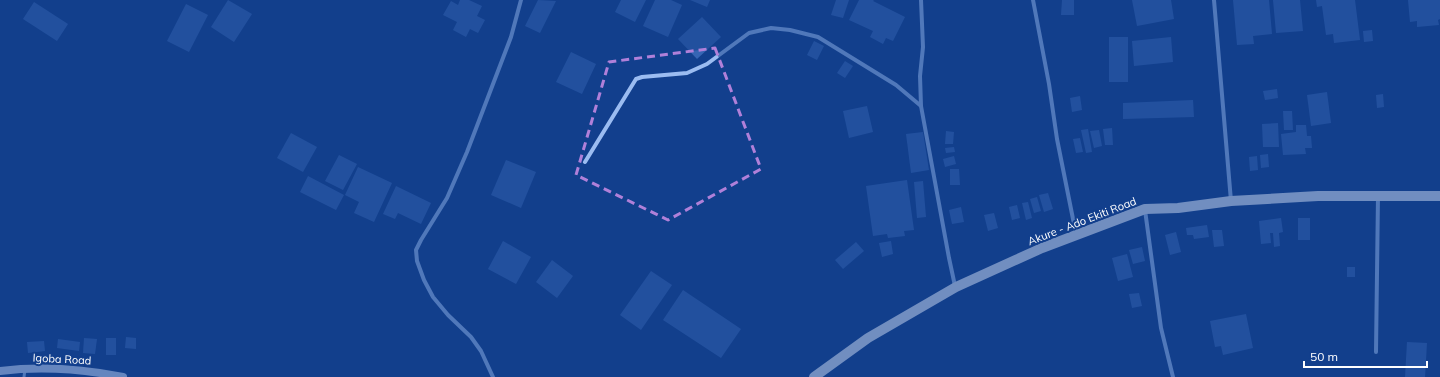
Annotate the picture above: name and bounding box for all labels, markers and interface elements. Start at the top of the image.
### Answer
street label: Akure - Ado Ekiti Road [1026,194,1138,248]
scale bar [1304,343,1427,369]
text: 50 m [1310,349,1338,364]
street label: Igoba Road [32,350,92,368]

